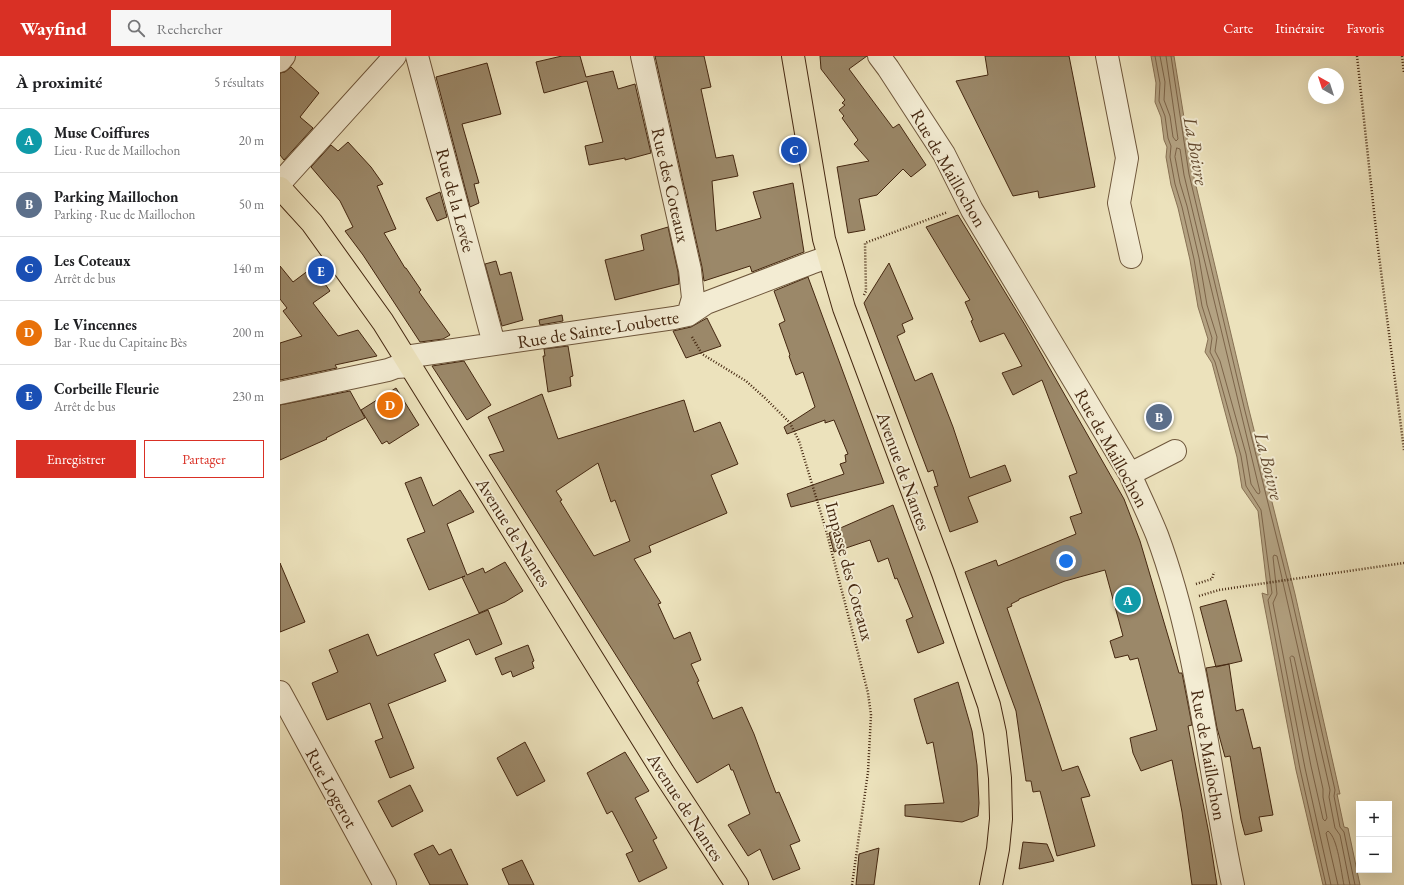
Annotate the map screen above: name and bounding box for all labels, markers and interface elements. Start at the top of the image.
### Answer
search box [111,10,391,46]
text: Wayfind [20,16,87,41]
icon: search [125,17,147,39]
text: Rechercher [157,19,223,38]
text: Carte [1223,19,1253,37]
text: Itinéraire [1275,19,1325,37]
text: Favoris [1347,19,1384,37]
north arrow [1308,68,1344,104]
text: À proximité [16,71,102,93]
text: 5 résultats [214,74,264,91]
street label: Rue de Maillochon [906,105,992,232]
water label: La Boivre [1177,114,1214,188]
text: Muse Coiffures [54,123,149,142]
street label: Rue des Coteaux [647,125,695,245]
text: A [24,132,34,149]
text: 20 m [239,132,264,149]
pin: C [781,135,807,165]
text: Lieu · Rue de Maillochon [54,142,180,159]
street label: Rue de la Levée [431,146,481,254]
text: Parking Maillochon [54,187,178,206]
text: B [25,196,33,213]
text: 50 m [239,196,264,213]
text: Parking · Rue de Maillochon [54,206,195,223]
text: Les Coteaux [54,251,131,270]
pin: E [308,256,334,286]
text: C [24,260,34,277]
text: 140 m [233,260,264,277]
text: Arrêt de bus [54,270,115,287]
street label: Rue de Sainte-Loubette [516,305,680,353]
text: Le Vincennes [54,315,137,334]
text: D [24,324,34,341]
text: 200 m [233,324,264,341]
text: Bar · Rue du Capitaine Bès [54,334,187,351]
text: Corbeille Fleurie [54,379,159,398]
street label: Rue de Maillochon [1070,384,1154,512]
text: E [25,388,33,405]
text: 230 m [233,388,264,405]
pin: D [377,390,403,420]
text: Arrêt de bus [54,398,115,415]
pin: B [1146,402,1172,432]
street label: Avenue de Nantes [872,408,936,534]
water label: La Boivre [1248,428,1290,503]
button: Enregistrer [16,440,136,478]
button: Partager [144,440,264,478]
street label: Avenue de Nantes [471,472,557,591]
street label: Impasse des Coteaux [820,499,880,643]
your location [1056,551,1076,571]
pin: A [1115,585,1141,615]
street label: Rue de Maillochon [1186,688,1232,823]
street label: Rue Logerot [301,744,364,832]
street label: Avenue de Nantes [642,748,730,866]
map controls [1356,801,1392,873]
button: + [1356,801,1392,837]
button: − [1356,837,1392,873]

